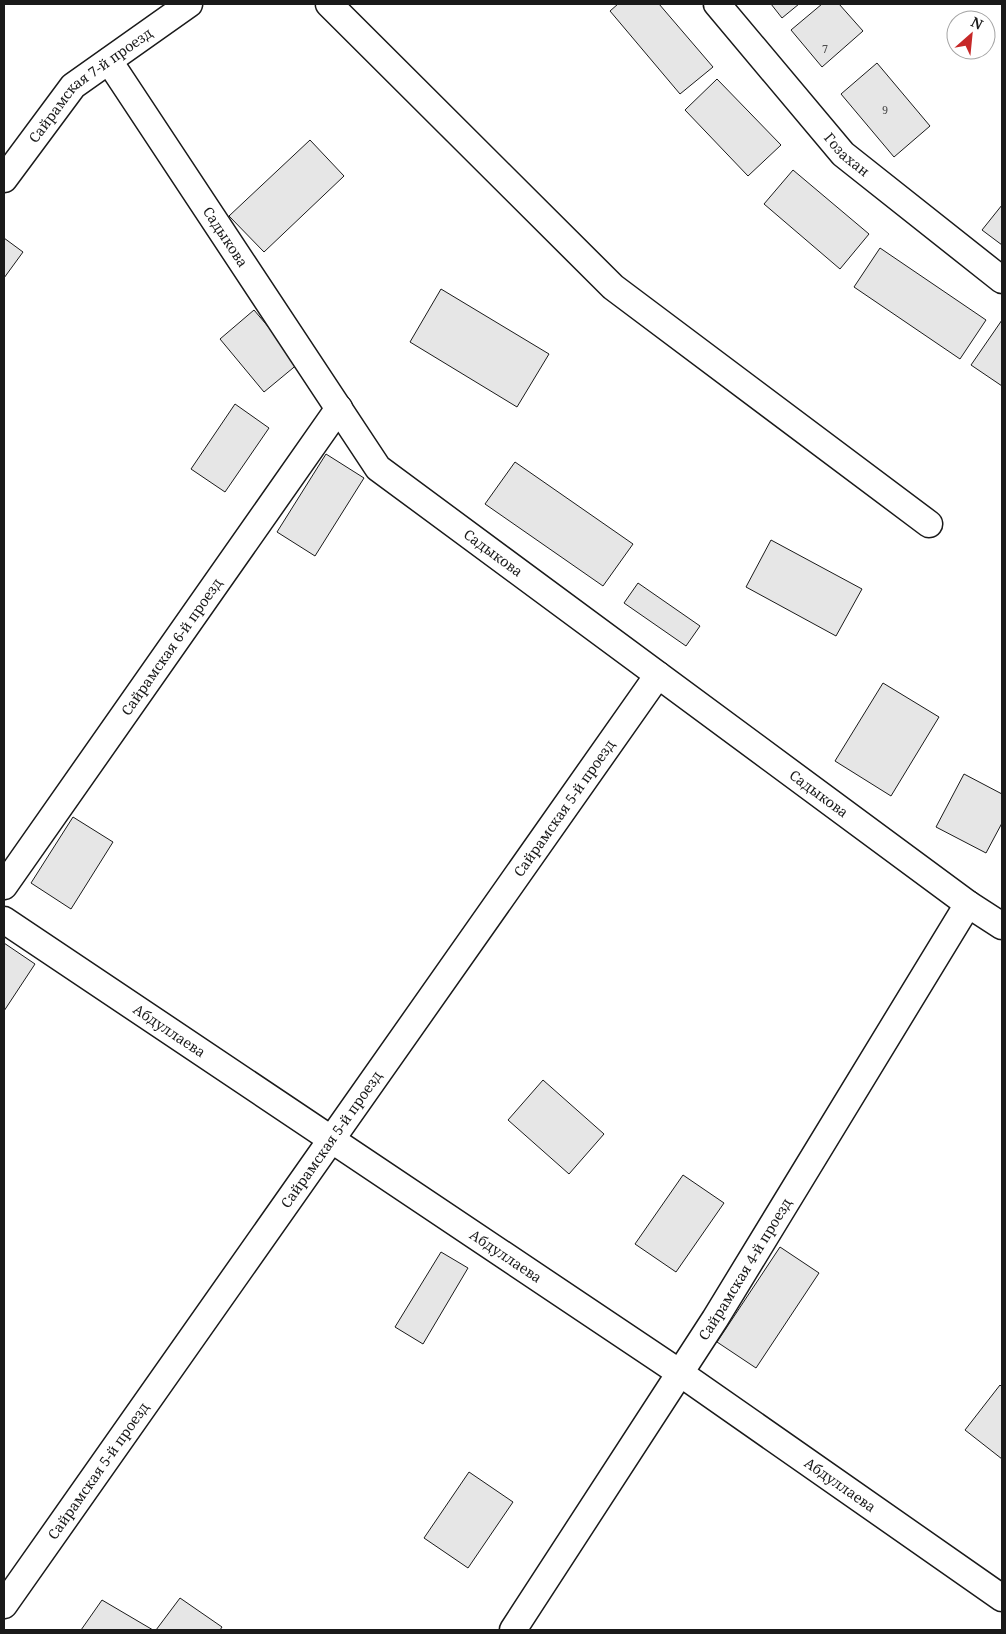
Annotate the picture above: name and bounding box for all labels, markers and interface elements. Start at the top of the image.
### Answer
north arrow [946,10,996,60]
text: N [968,12,986,34]
street label: Сайрамская 7-й проезд [24,23,156,146]
house number: 7 [822,41,828,56]
house number: 9 [882,102,888,117]
street label: Гозахан [820,128,874,180]
street label: Садыкова [199,203,253,271]
street label: Садыкова [460,525,527,581]
street label: Сайрамская 6-й проезд [116,574,226,719]
street label: Сайрамская 5-й проезд [509,735,619,880]
street label: Садыкова [786,765,852,821]
street label: Абдуллаева [130,999,209,1061]
street label: Сайрамская 5-й проезд [276,1067,386,1212]
street label: Сайрамская 4-й проезд [694,1194,796,1344]
street label: Абдуллаева [466,1225,546,1287]
street label: Сайрамская 5-й проезд [43,1398,153,1543]
street label: Абдуллаева [801,1453,880,1516]

